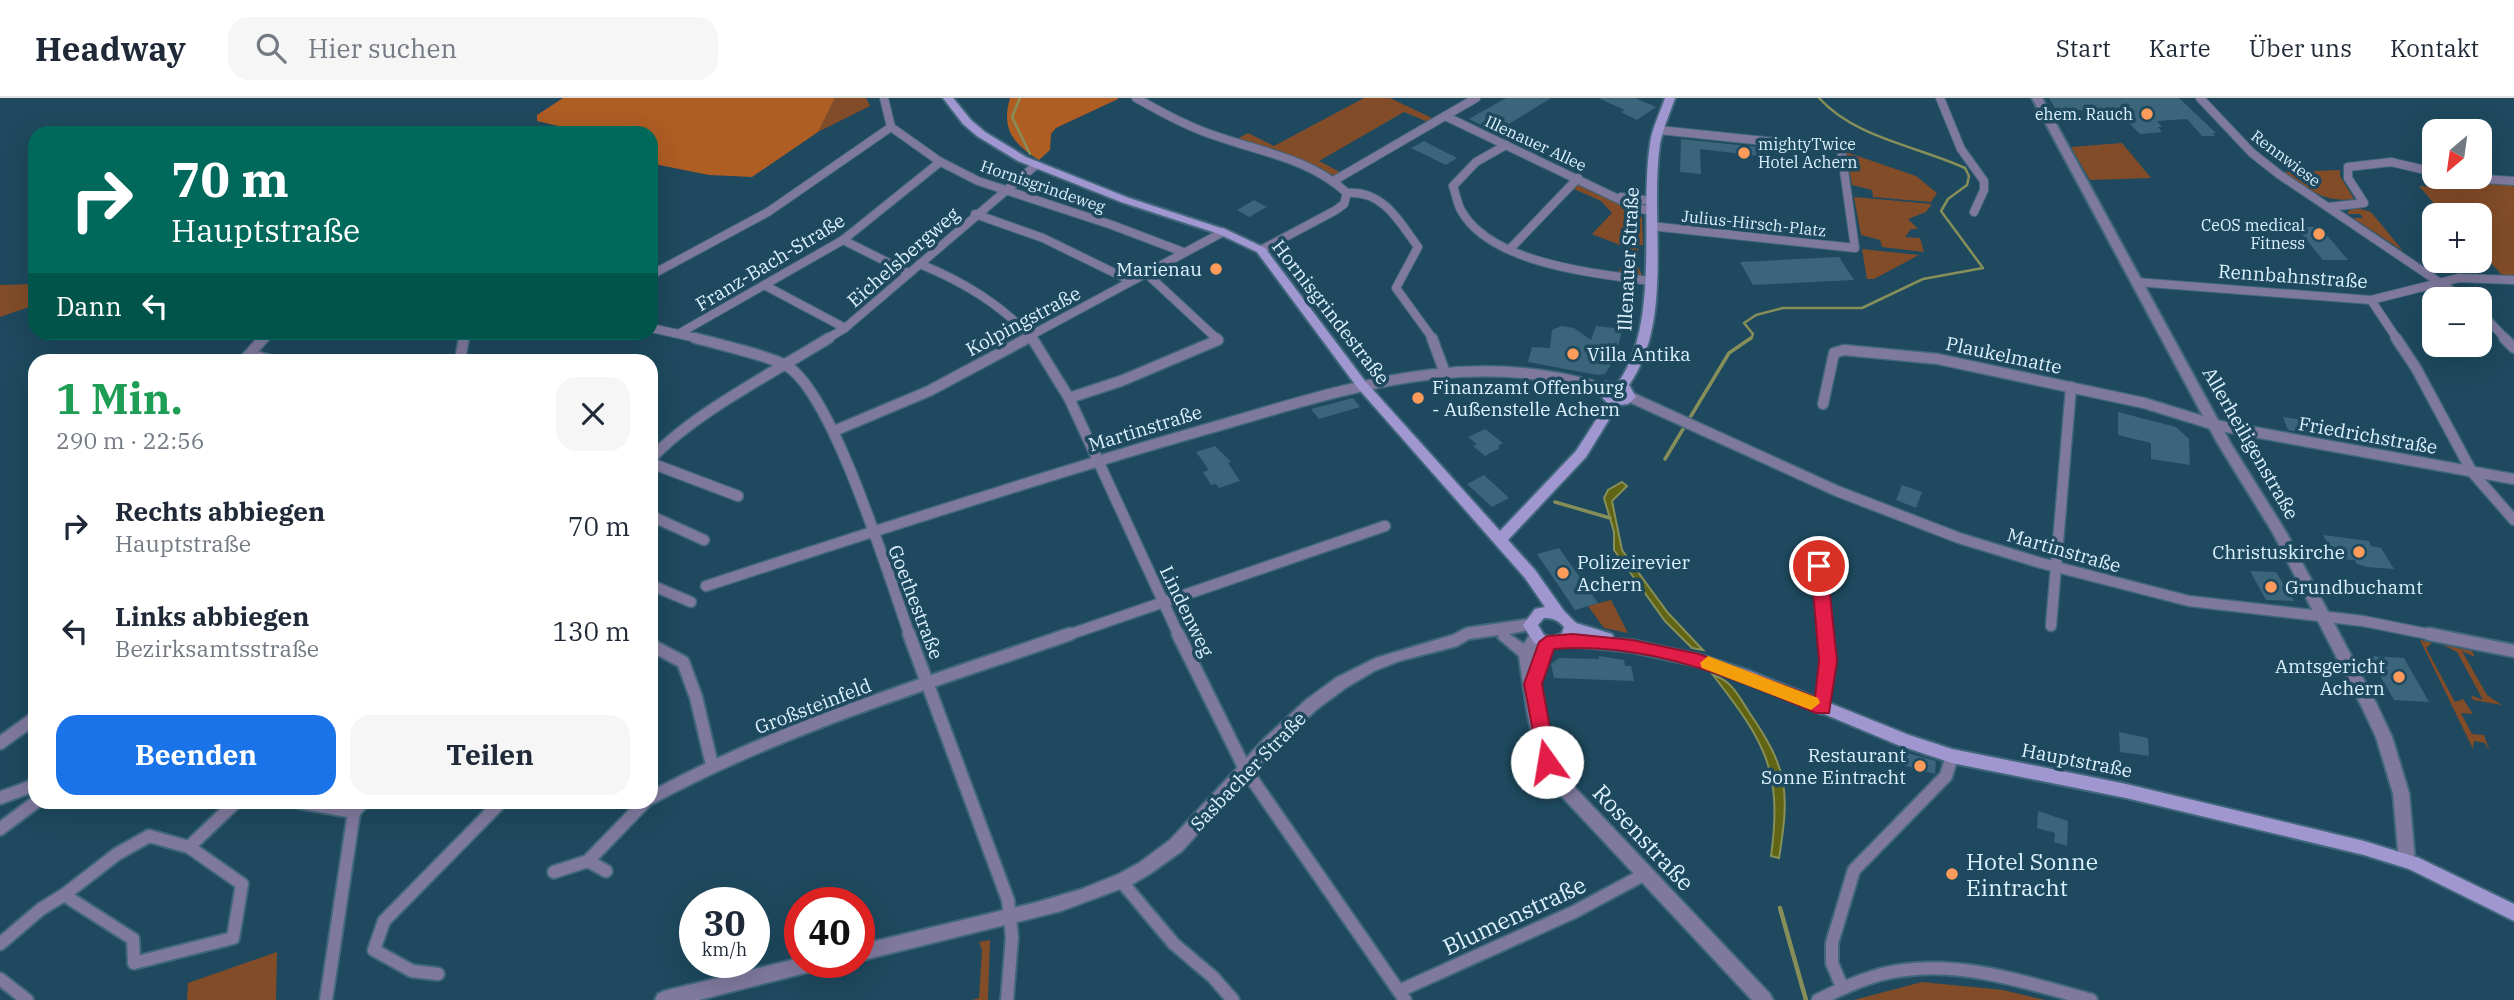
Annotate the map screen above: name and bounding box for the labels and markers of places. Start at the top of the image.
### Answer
place label: ehem. Rauch [2035,104,2133,124]
marker: ehem. Rauch [2139,106,2155,122]
place label: mightyTwice Hotel Achern [1758,134,1857,172]
marker: mightyTwice Hotel Achern [1736,145,1752,161]
place label: CeOS medical Fitness [2201,215,2305,253]
marker: CeOS medical Fitness [2311,226,2327,242]
place label: Marienau [1116,257,1202,281]
marker: Marienau [1208,261,1224,277]
place label: Villa Antika [1587,342,1691,366]
marker: Villa Antika [1565,346,1581,362]
place label: Finanzamt Offenburg - Außenstelle Achern [1432,375,1625,421]
marker: Finanzamt Offenburg - Außenstelle Achern [1410,390,1426,406]
pin [1789,536,1849,596]
place label: Christuskirche [2212,540,2345,564]
marker: Christuskirche [2351,544,2367,560]
place label: Polizeirevier Achern [1577,550,1690,596]
marker: Polizeirevier Achern [1555,565,1571,581]
place label: Grundbuchamt [2285,575,2423,599]
marker: Grundbuchamt [2263,579,2279,595]
place label: Amtsgericht Achern [2275,654,2385,700]
marker: Amtsgericht Achern [2391,669,2407,685]
place label: Restaurant Sonne Eintracht [1761,743,1906,789]
marker: Restaurant Sonne Eintracht [1912,758,1928,774]
place label: Hotel Sonne Eintracht [1966,846,2098,902]
marker: Hotel Sonne Eintracht [1944,866,1960,882]

